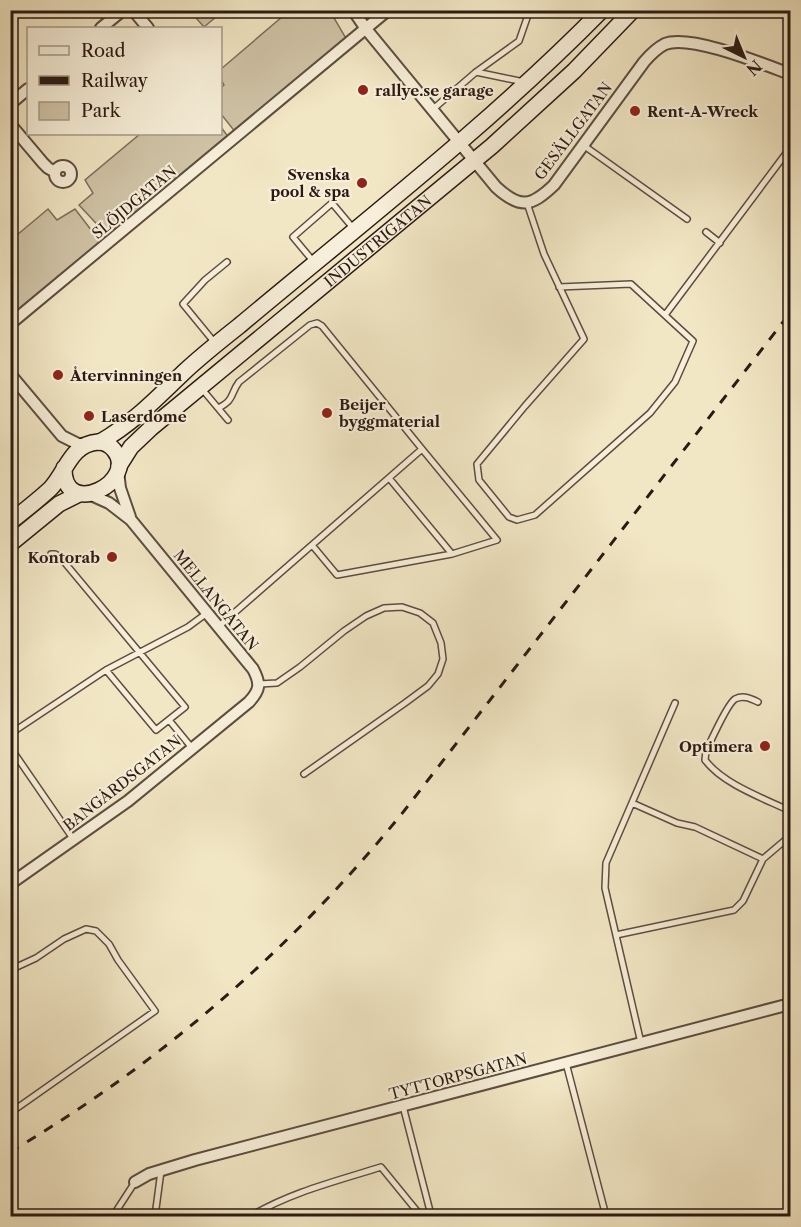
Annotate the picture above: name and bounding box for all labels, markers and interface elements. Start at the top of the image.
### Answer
legend [27,27,222,135]
north arrow [714,27,774,87]
text: Road [81,40,126,62]
text: N [742,56,766,80]
text: Railway [81,70,149,92]
street label: GESÄLLGATAN [530,78,616,184]
place label: rallye.se garage [375,81,494,100]
marker: rallye.se garage [356,83,370,97]
text: Park [81,100,122,122]
place label: Rent-A-Wreck [647,102,759,121]
marker: Rent-A-Wreck [628,104,642,118]
street label: SLÖJDGATAN [88,161,180,243]
place label: Svenska pool & spa [270,165,350,201]
marker: Svenska pool & spa [355,176,369,190]
street label: INDUSTRIGATAN [320,191,435,291]
place label: Återvinningen [69,366,183,385]
marker: Återvinningen [51,368,65,382]
place label: Beijer byggmaterial [338,395,440,431]
marker: Beijer byggmaterial [320,406,334,420]
place label: Laserdome [101,407,187,426]
marker: Laserdome [82,409,96,423]
street label: MELLANGATAN [170,546,262,654]
place label: Kontorab [27,548,100,567]
marker: Kontorab [105,550,119,564]
street label: BANGÅRDSGATAN [59,731,185,835]
place label: Optimera [679,737,753,756]
marker: Optimera [758,739,772,753]
street label: TYTTORPSGATAN [387,1048,529,1104]

